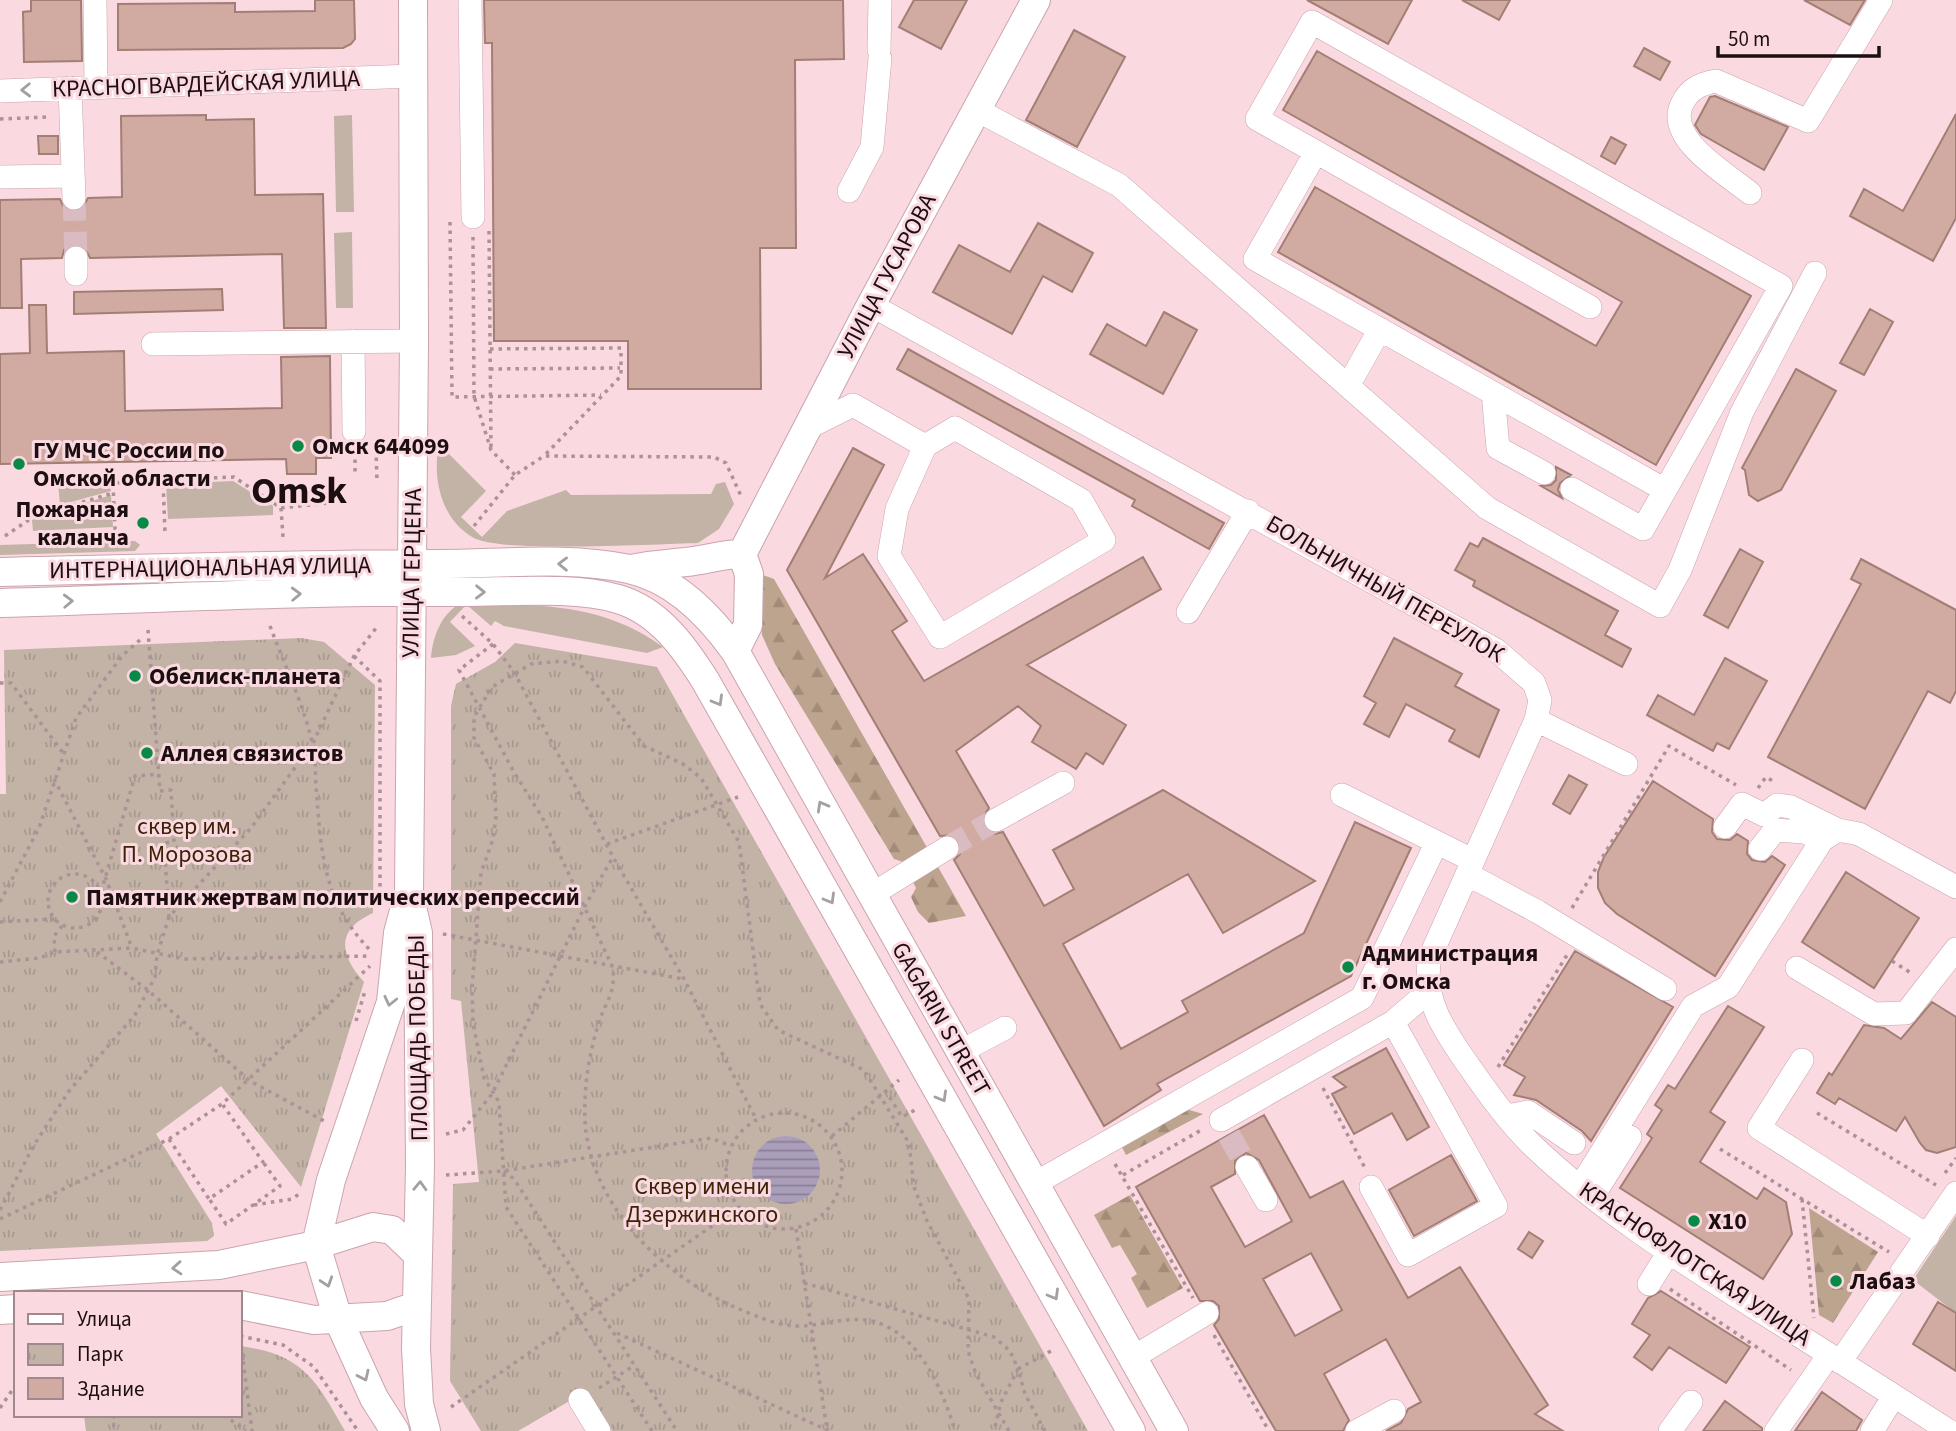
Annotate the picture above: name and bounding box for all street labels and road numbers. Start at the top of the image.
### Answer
street label: КРАСНОГВАРДЕЙСКАЯ УЛИЦА [51,61,361,107]
street label: УЛИЦА ГУСАРОВА [829,187,945,365]
street label: УЛИЦА ГЕРЦЕНА [393,488,431,658]
street label: БОЛЬНИЧНЫЙ ПЕРЕУЛОК [1259,506,1511,672]
street label: ИНТЕРНАЦИОНАЛЬНАЯ УЛИЦА [49,548,371,588]
street label: ПЛОЩАДЬ ПОБЕДЫ [399,934,437,1142]
street label: GAGARIN STREET [883,936,999,1103]
street label: КРАСНОФЛОТСКАЯ УЛИЦА [1572,1173,1818,1355]

